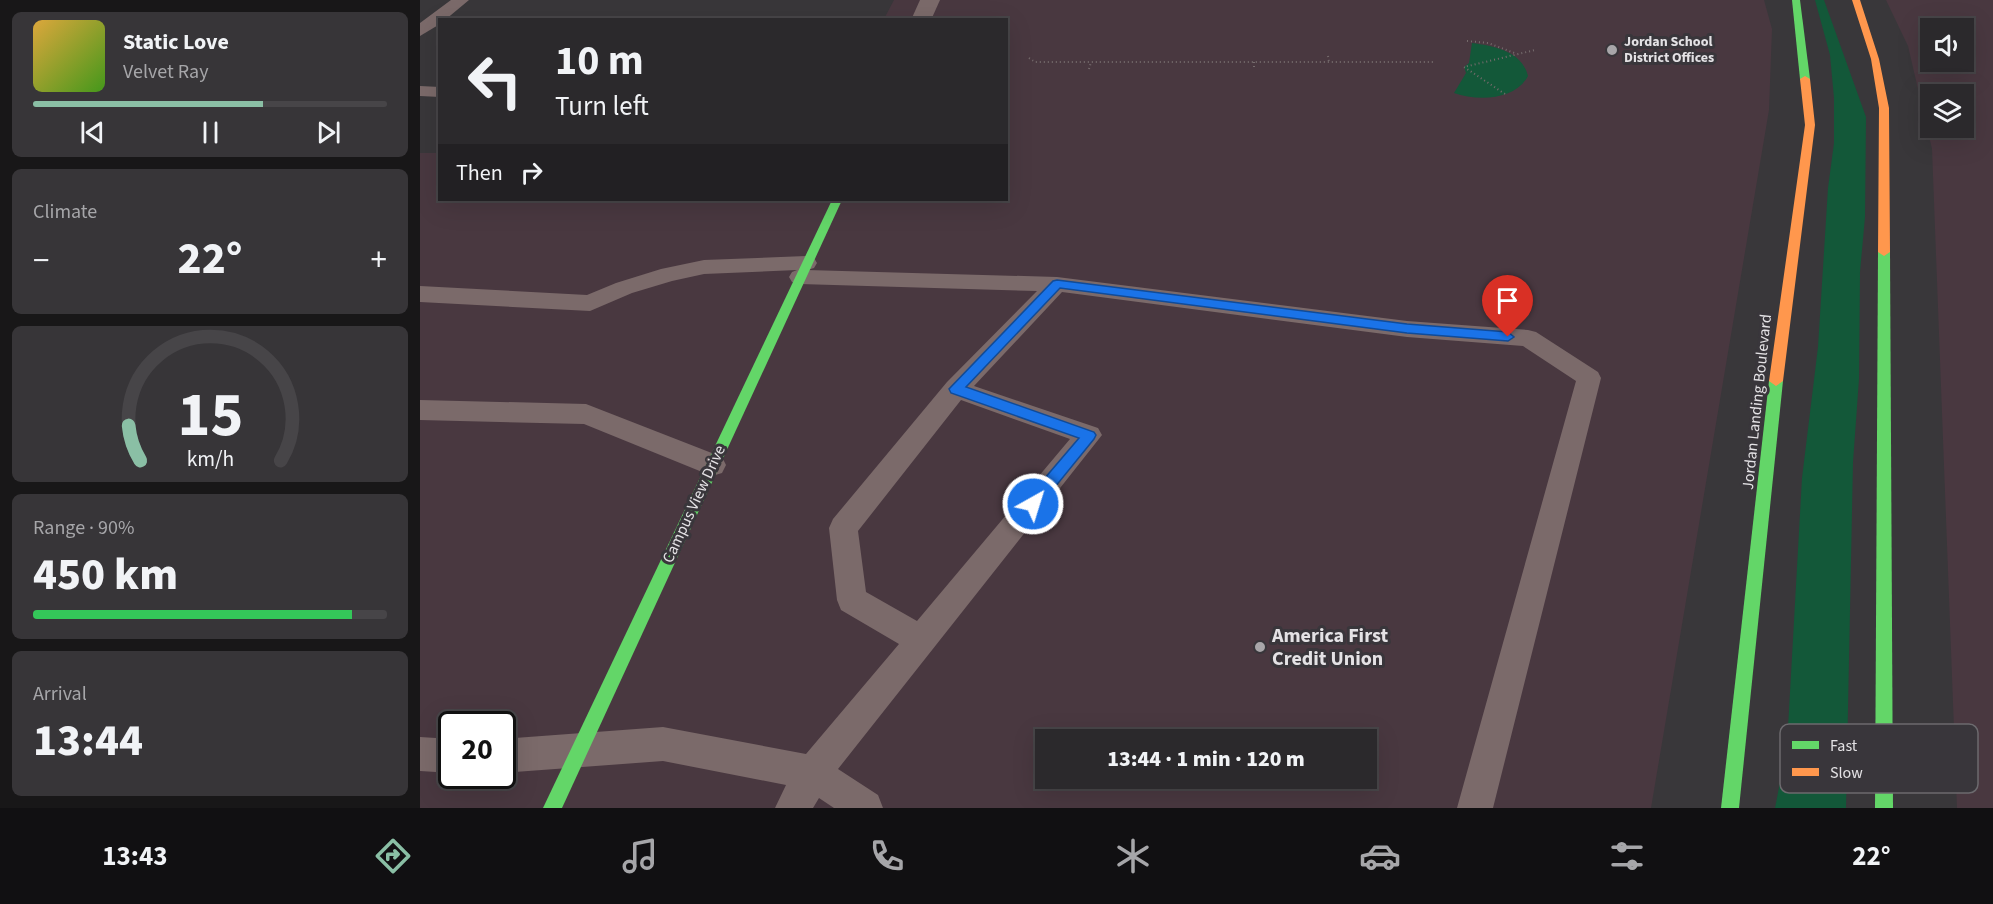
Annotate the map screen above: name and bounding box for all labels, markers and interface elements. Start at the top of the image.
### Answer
map controls [1920,18,1974,138]
button: sound [1920,18,1974,72]
text: Static Love [123,26,229,58]
text: 10 m [555,31,644,91]
place label: Jordan School District Offices [1624,32,1714,68]
icon: left [456,42,534,120]
marker: Jordan School District Offices [1605,43,1619,57]
text: Velvet Ray [123,58,209,86]
button: layers [1920,84,1974,138]
text: Turn left [555,87,649,126]
icon: previous [76,116,109,149]
icon: pause [194,116,227,149]
icon: next [312,116,345,149]
icon: right [515,156,548,189]
text: Then [456,157,503,189]
text: Climate [33,198,97,226]
text: 22° [178,227,242,291]
text: − [33,237,49,284]
text: + [371,237,387,284]
pin [1482,275,1533,337]
icon: arrive [1491,284,1524,317]
street label: Jordan Landing Boulevard [1737,313,1777,491]
text: 15 [177,371,243,460]
street label: Campus View Drive [657,442,731,566]
text: km/h [186,444,234,475]
position arrow [1001,472,1065,536]
text: Range · 90% [33,514,134,542]
text: 450 km [33,543,178,607]
place label: America First Credit Union [1271,622,1388,673]
marker: America First Credit Union [1253,640,1267,654]
text: Arrival [33,680,87,708]
text: 13:44 [33,709,143,773]
speed limit sign: 20 [438,711,516,789]
legend [1780,724,1978,793]
text: Fast [1830,735,1858,757]
text: 13:44 · 1 min · 120 m [1107,743,1305,775]
text: Slow [1830,762,1863,784]
icon: directions [372,835,414,877]
icon: music [619,835,661,877]
icon: phone [866,835,908,877]
icon: climate [1112,835,1154,877]
icon: car [1359,835,1401,877]
icon: filters [1606,835,1648,877]
text: 13:43 [102,837,167,876]
text: 22° [1852,837,1891,876]

